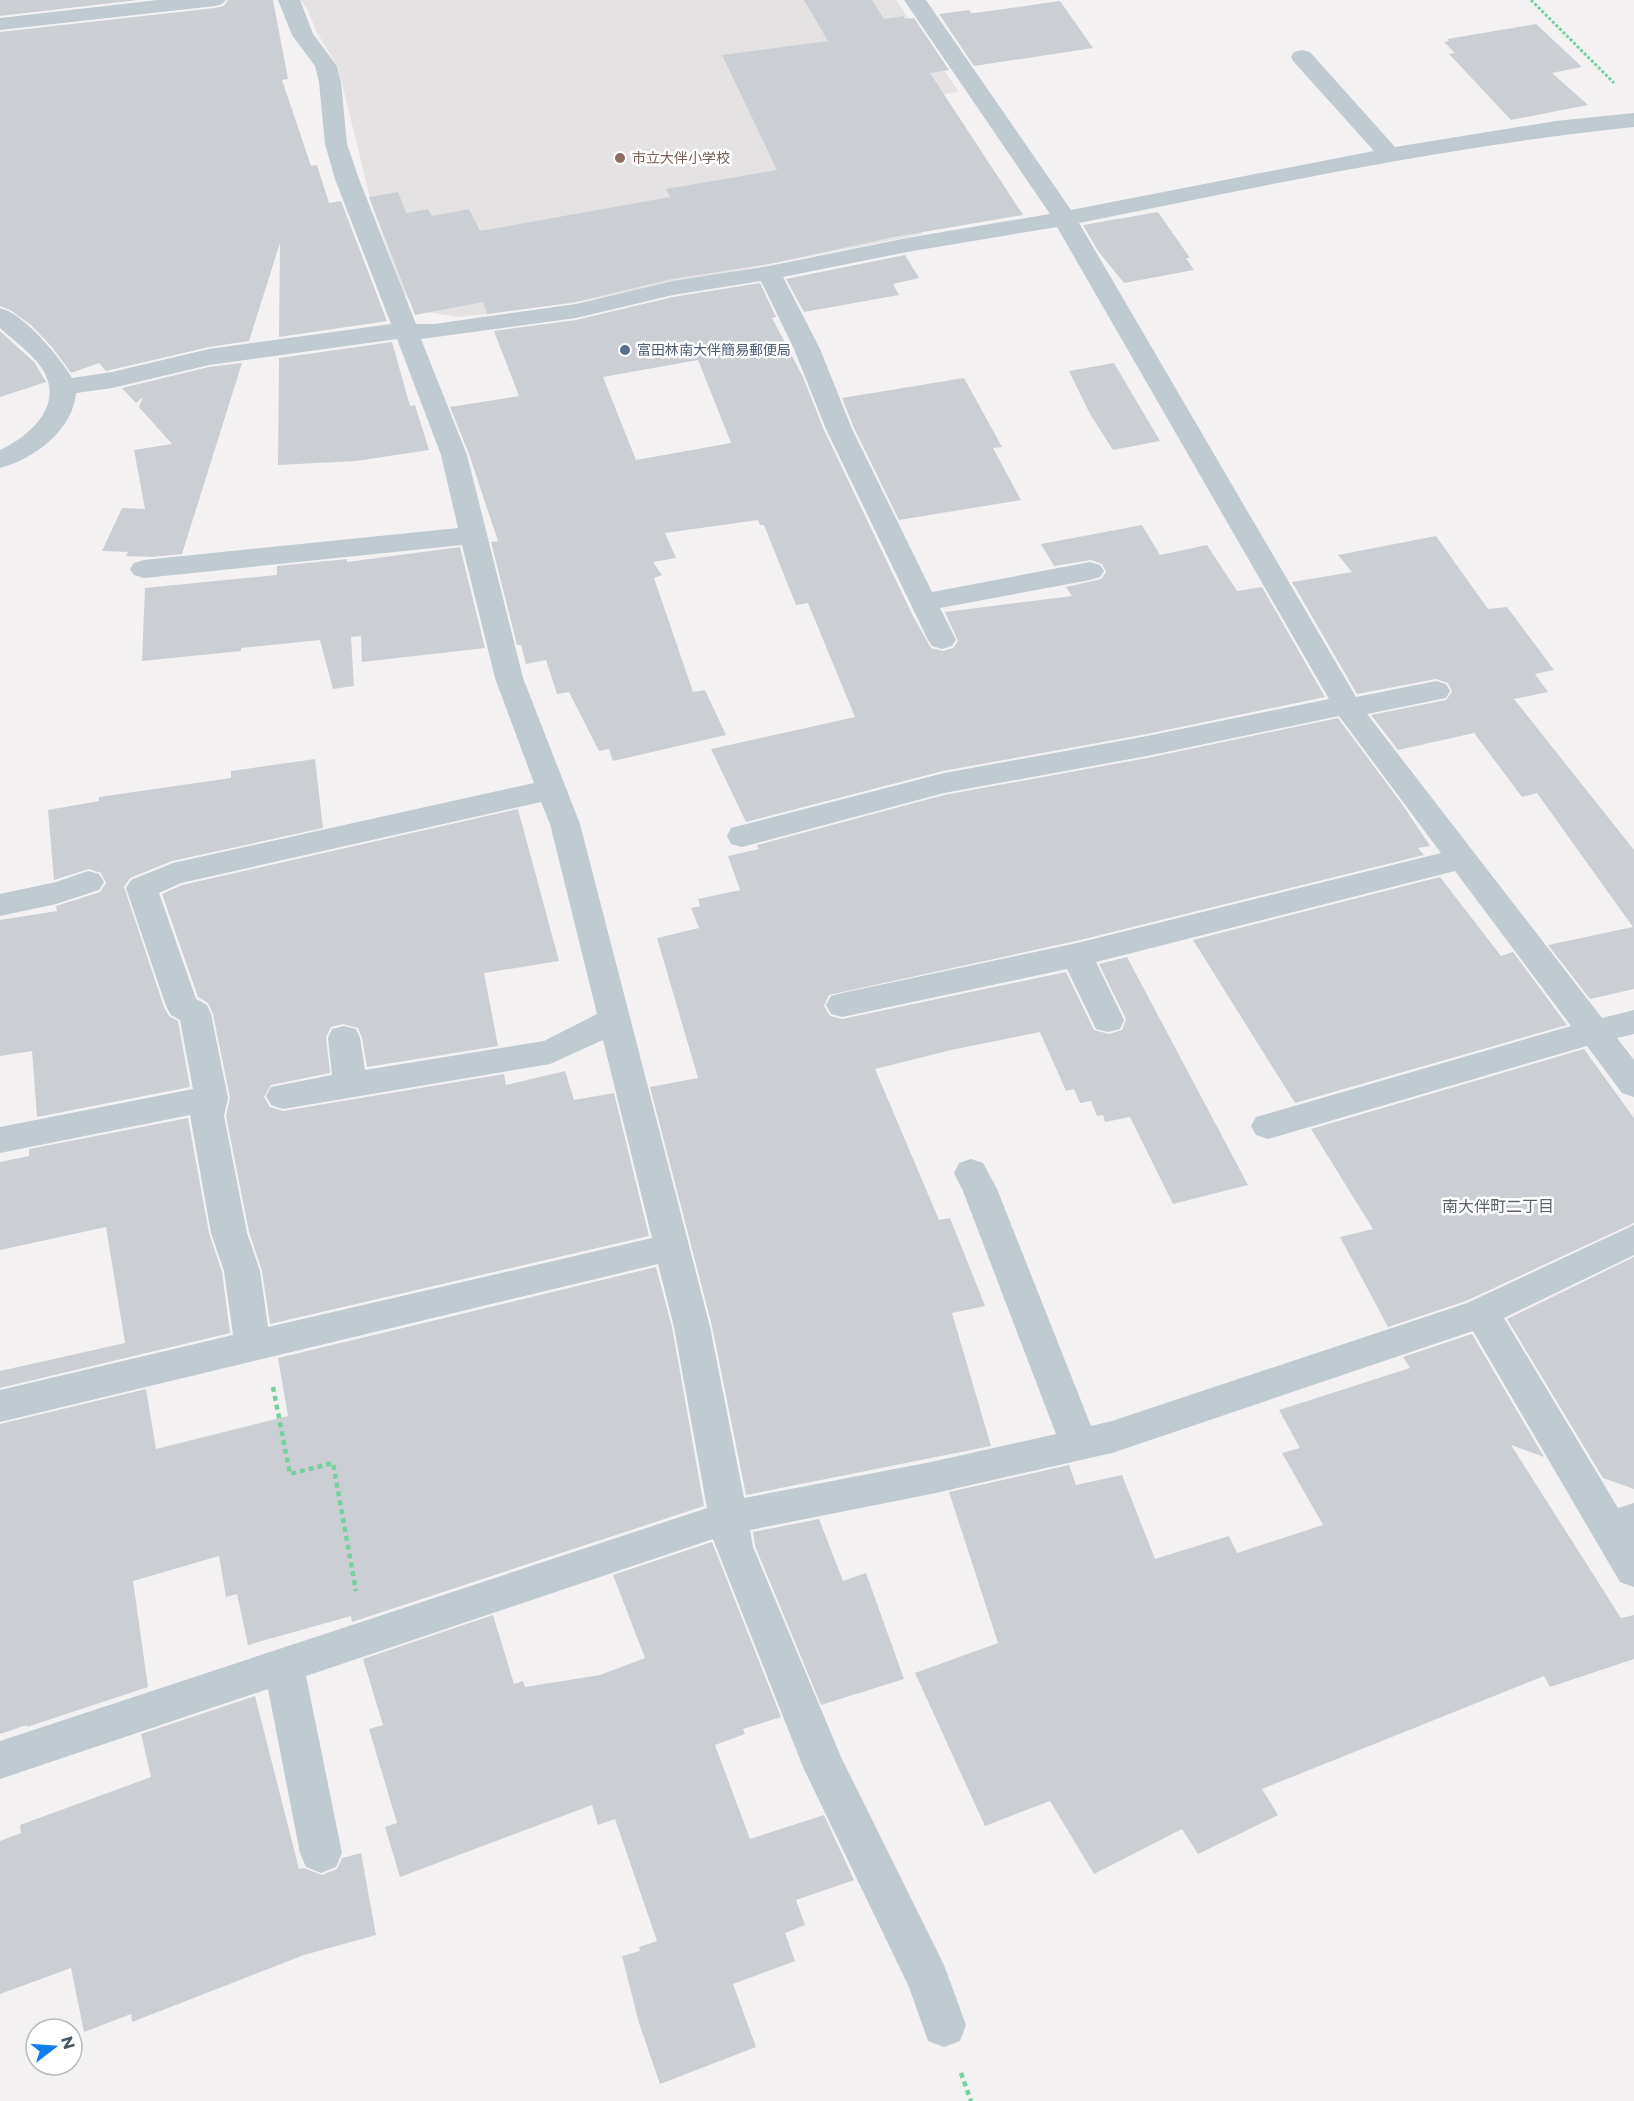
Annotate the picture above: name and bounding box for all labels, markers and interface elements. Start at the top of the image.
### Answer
place label: 市立大伴小学校 [632,149,730,167]
marker: 市立大伴小学校 [613,151,627,165]
place label: 富田林南大伴簡易郵便局 [637,341,791,359]
marker: 富田林南大伴簡易郵便局 [618,343,632,357]
district label: 南大伴町二丁目 [1442,1197,1554,1216]
north arrow [24,2017,84,2077]
text: N [57,2034,79,2052]

